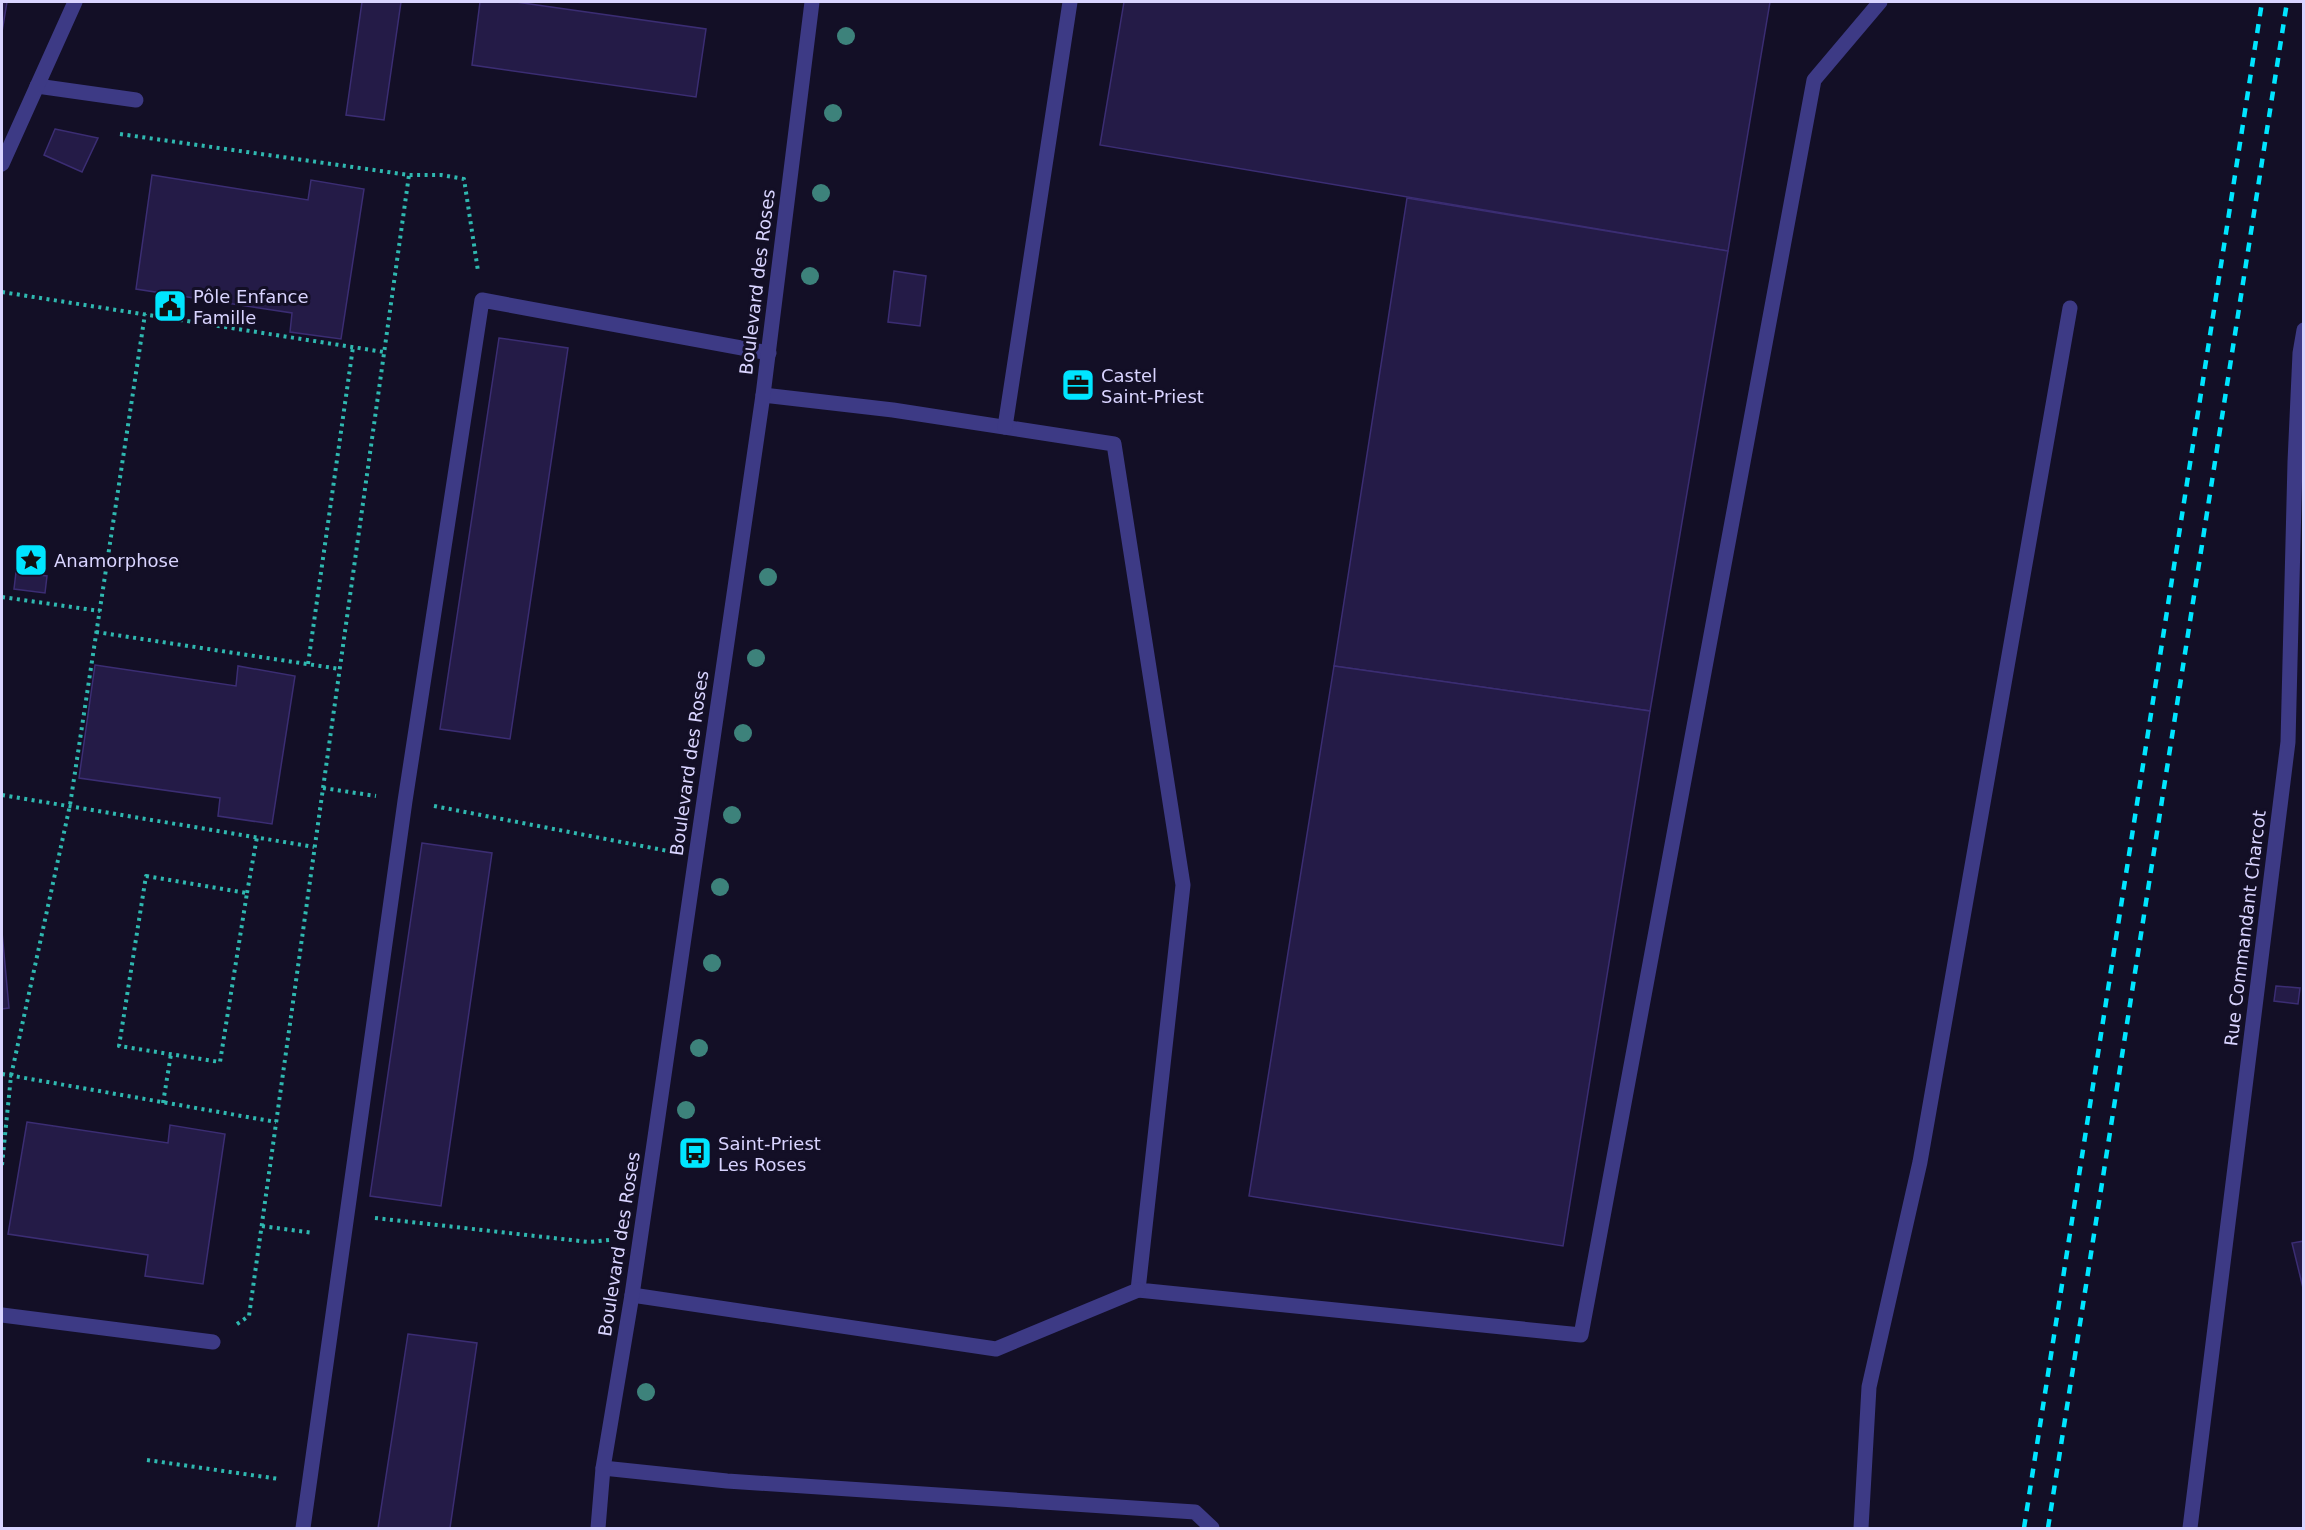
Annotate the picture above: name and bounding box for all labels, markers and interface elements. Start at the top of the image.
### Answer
street label: Boulevard des Roses [735,188,779,376]
place label: Pôle Enfance Famille [193,286,309,328]
public building icon: Pôle Enfance Famille [152,288,188,324]
place label: Castel Saint-Priest [1101,365,1204,407]
office icon: Castel Saint-Priest [1060,367,1096,403]
place icon: Anamorphose [13,542,49,578]
place label: Anamorphose [54,550,179,571]
street label: Boulevard des Roses [666,669,712,857]
street label: Rue Commandant Charcot [2220,809,2270,1047]
place label: Saint-Priest Les Roses [718,1133,821,1175]
bus stop icon: Saint-Priest Les Roses [677,1135,713,1171]
street label: Boulevard des Roses [594,1150,644,1338]

